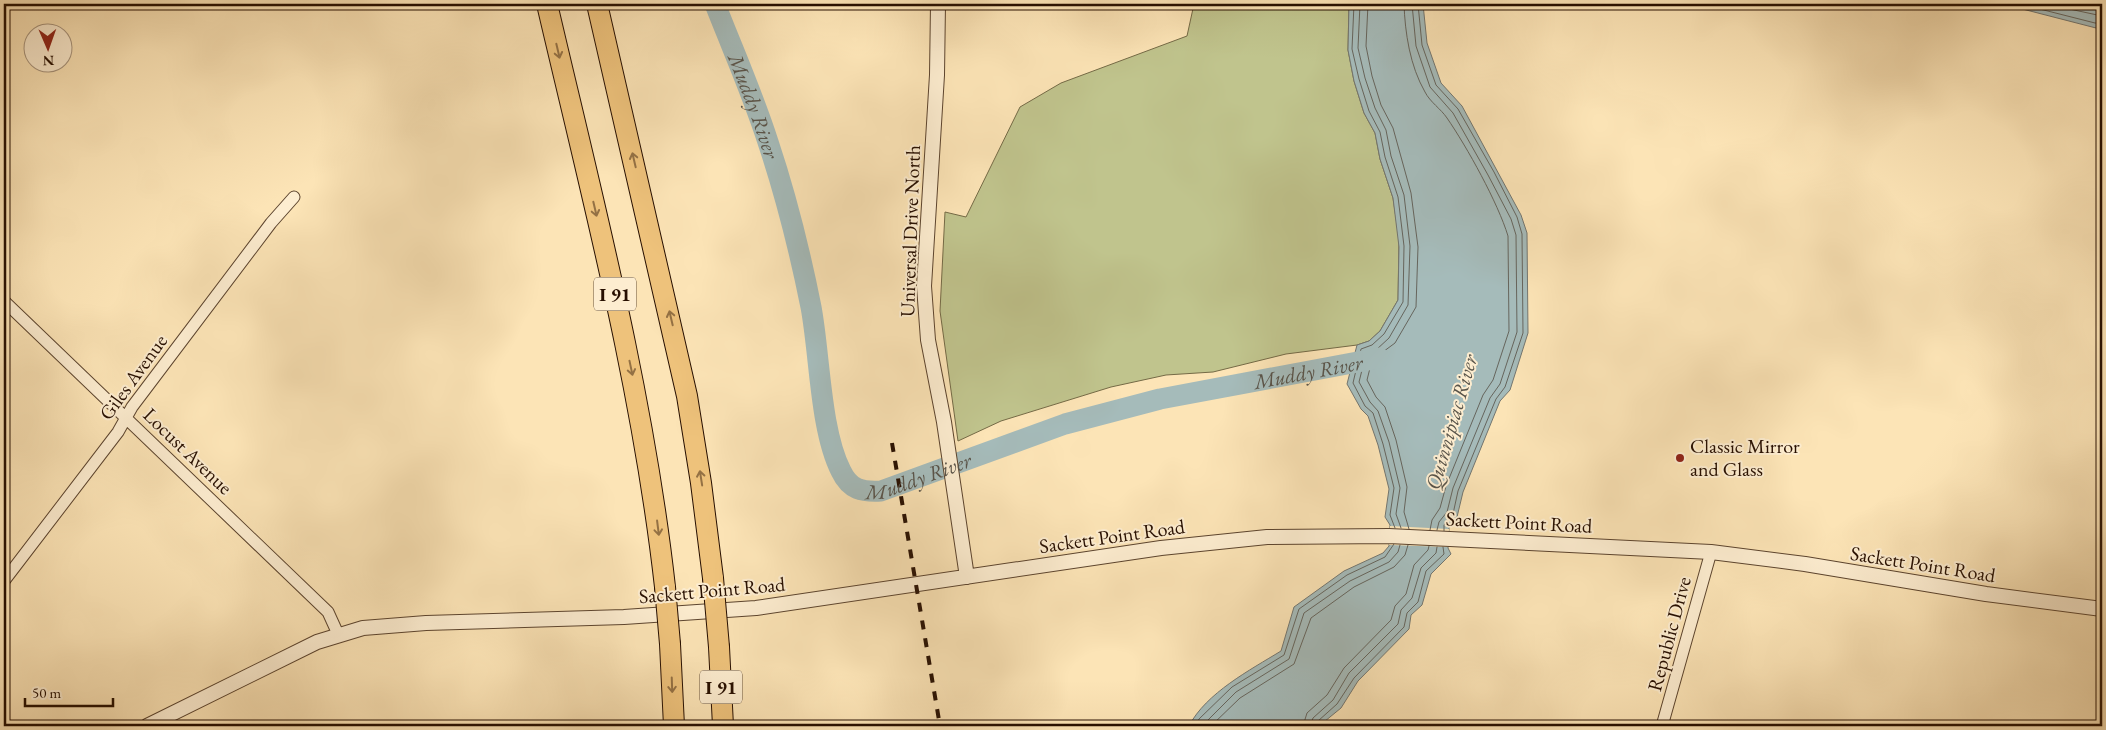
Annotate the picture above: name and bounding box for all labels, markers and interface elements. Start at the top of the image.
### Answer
north arrow [22,22,72,72]
one-way arrow [554,43,563,59]
water label: Muddy River [722,47,786,162]
text: N [42,52,54,70]
street label: Universal Drive North [894,145,926,317]
one-way arrow [629,152,638,168]
one-way arrow [591,201,600,217]
road number: I 91 [594,278,636,310]
one-way arrow [666,310,675,326]
street label: Giles Avenue [93,329,173,425]
water label: Muddy River [1250,348,1366,395]
water label: Quinnipiac River [1419,350,1483,493]
one-way arrow [627,360,636,376]
street label: Locust Avenue [138,402,238,500]
place label: Classic Mirror and Glass [1690,433,1800,482]
water label: Muddy River [863,446,975,505]
marker: Classic Mirror and Glass [1674,452,1686,464]
one-way arrow [695,470,705,486]
street label: Sackett Point Road [1445,505,1594,539]
street label: Sackett Point Road [1038,513,1187,559]
one-way arrow [653,520,663,536]
street label: Sackett Point Road [1849,540,1998,588]
street label: Sackett Point Road [638,571,787,609]
street label: Republic Drive [1641,574,1697,694]
road number: I 91 [700,670,742,704]
scale bar [25,675,112,707]
one-way arrow [668,677,677,693]
text: 50 m [32,683,61,702]

